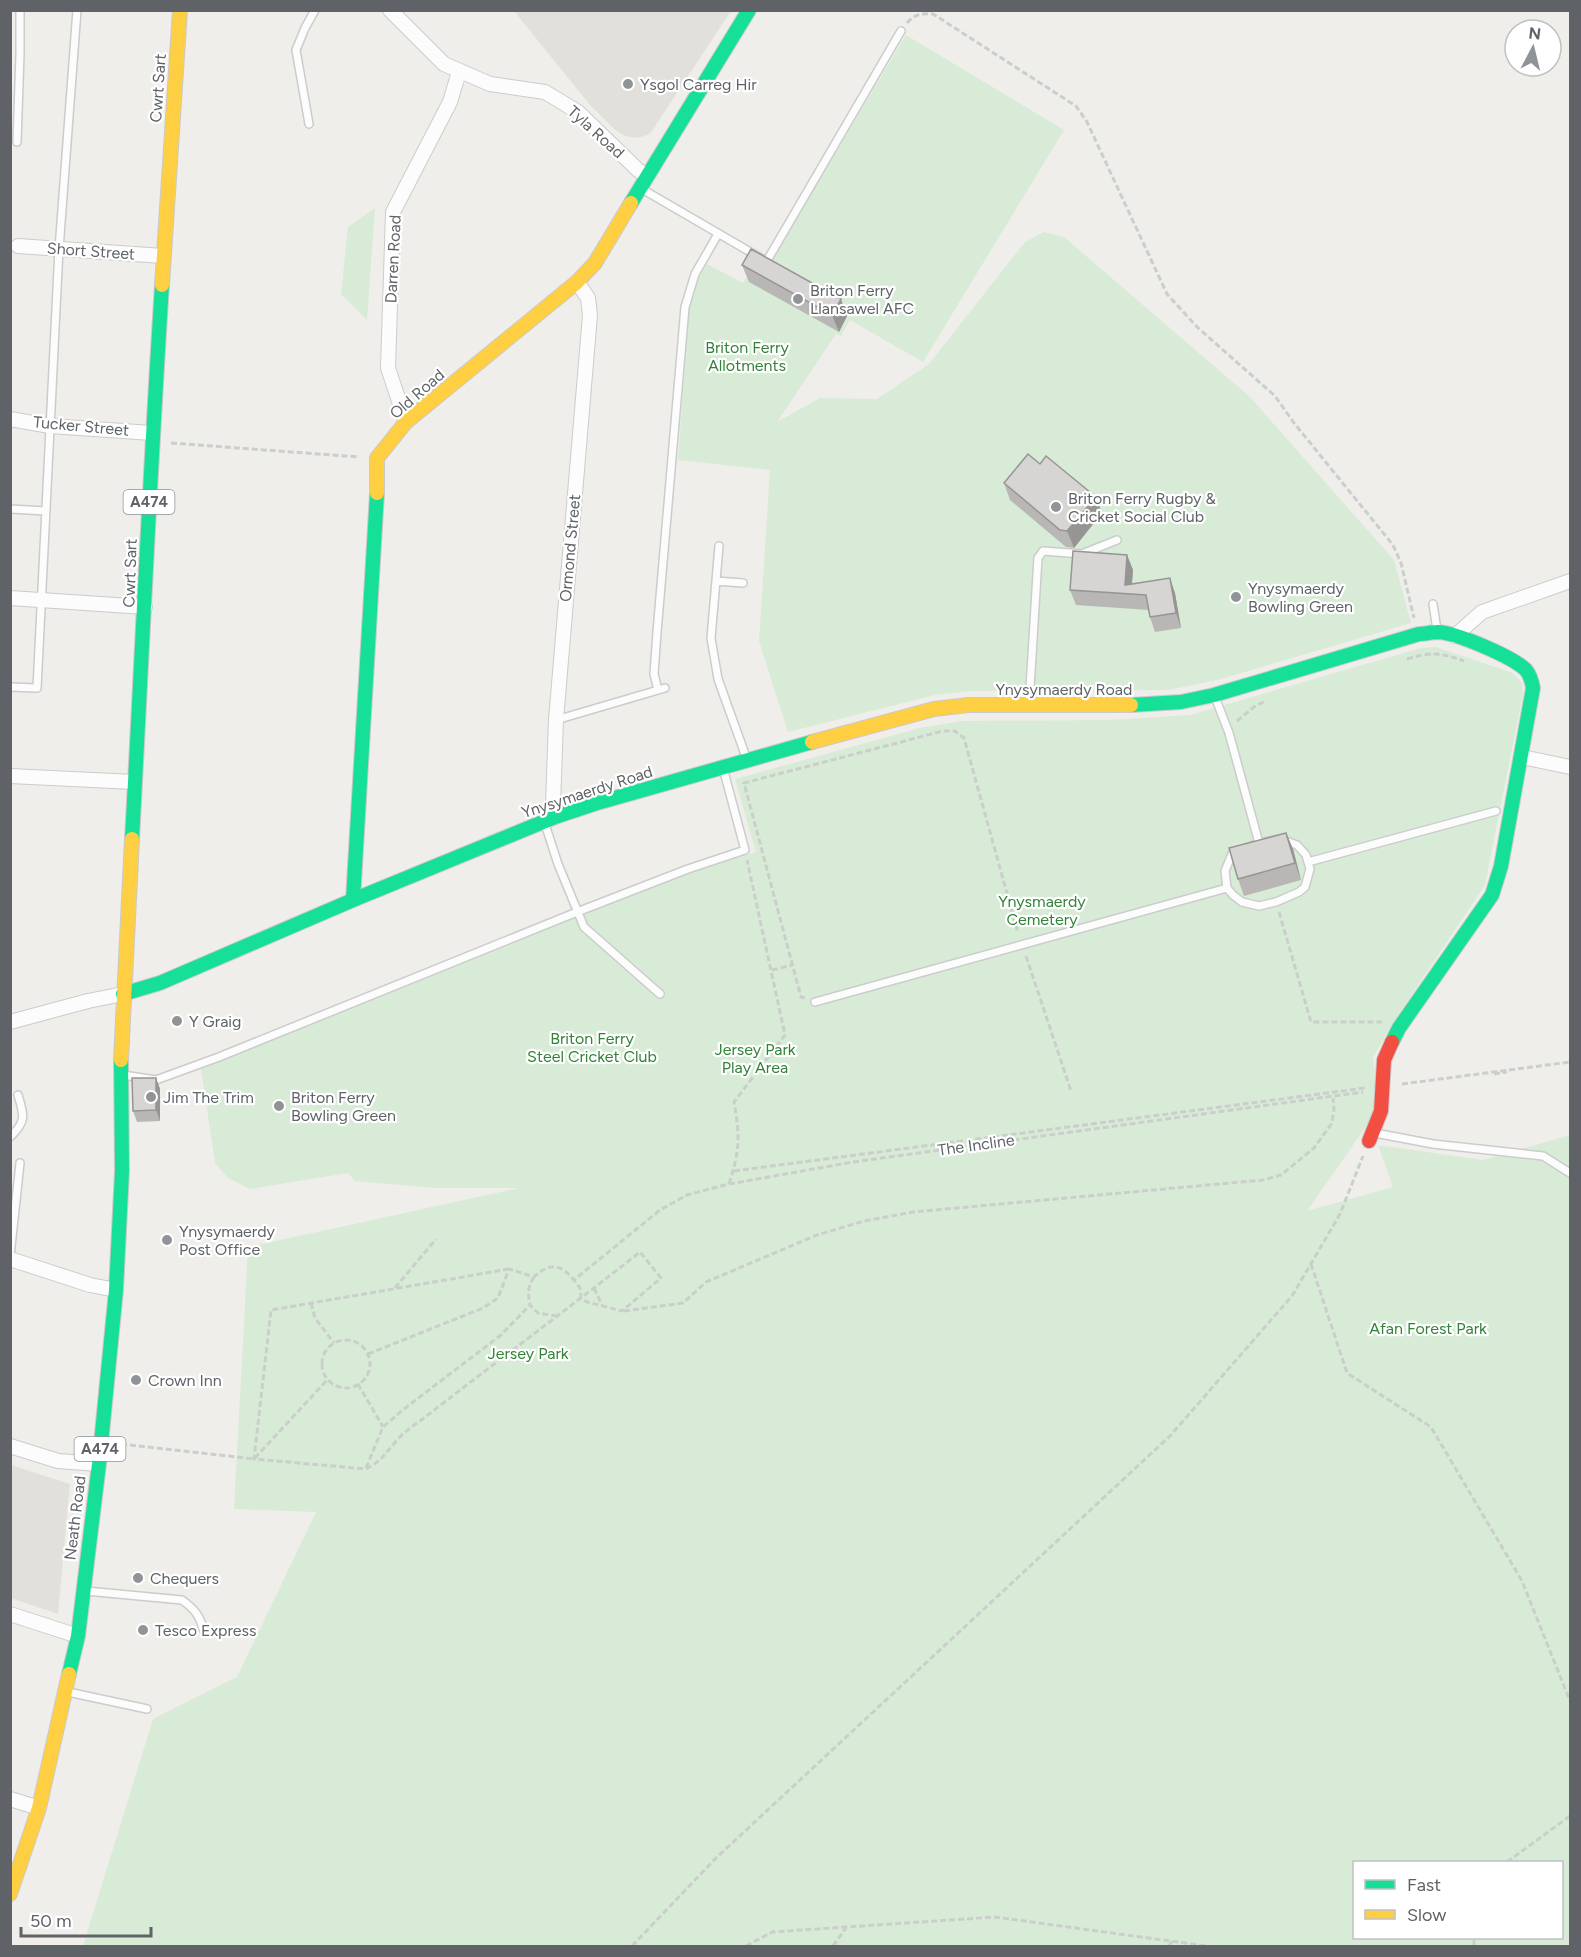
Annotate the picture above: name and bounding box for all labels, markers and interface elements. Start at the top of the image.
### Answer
north arrow [1503,18,1563,78]
text: N [1527,23,1542,44]
street label: Cwrt Sart [146,53,170,123]
place label: Ysgol Carreg Hir [640,75,757,94]
marker: Ysgol Carreg Hir [621,77,635,91]
street label: Tyla Road [564,102,628,162]
street label: Darren Road [381,214,405,304]
street label: Short Street [46,238,136,264]
place label: Briton Ferry Llansawel AFC [810,281,914,318]
marker: Briton Ferry Llansawel AFC [791,292,805,306]
park label: Briton Ferry Allotments [705,338,789,375]
street label: Old Road [386,365,448,423]
street label: Tucker Street [32,412,130,440]
place label: Briton Ferry Rugby & Cricket Social Club [1068,489,1216,526]
road number: A474 [124,490,174,514]
street label: Ormond Street [556,493,584,603]
marker: Briton Ferry Rugby & Cricket Social Club [1049,500,1063,514]
street label: Cwrt Sart [119,538,141,608]
place label: Ynysymaerdy Bowling Green [1248,579,1353,616]
marker: Ynysymaerdy Bowling Green [1229,590,1243,604]
street label: Ynysymaerdy Road [996,680,1132,699]
street label: Ynysymaerdy Road [519,762,655,822]
park label: Ynysmaerdy Cemetery [998,892,1086,929]
place label: Y Graig [189,1012,241,1031]
marker: Y Graig [170,1014,184,1028]
park label: Briton Ferry Steel Cricket Club [527,1029,657,1066]
park label: Jersey Park Play Area [714,1040,796,1077]
place label: Jim The Trim [163,1088,254,1107]
place label: Briton Ferry Bowling Green [291,1088,396,1125]
marker: Jim The Trim [144,1090,158,1104]
marker: Briton Ferry Bowling Green [272,1099,286,1113]
street label: The Incline [936,1130,1016,1160]
place label: Ynysymaerdy Post Office [179,1222,276,1259]
marker: Ynysymaerdy Post Office [160,1233,174,1247]
park label: Afan Forest Park [1369,1319,1487,1338]
park label: Jersey Park [487,1344,569,1363]
place label: Crown Inn [148,1371,222,1390]
marker: Crown Inn [129,1373,143,1387]
road number: A474 [74,1437,126,1461]
street label: Neath Road [60,1475,90,1561]
place label: Chequers [150,1569,219,1588]
marker: Chequers [131,1571,145,1585]
place label: Tesco Express [155,1621,257,1640]
marker: Tesco Express [136,1623,150,1637]
legend [1353,1861,1563,1939]
text: Fast [1407,1874,1441,1896]
scale bar [21,1900,152,1938]
text: Slow [1407,1904,1446,1926]
text: 50 m [30,1910,72,1932]

